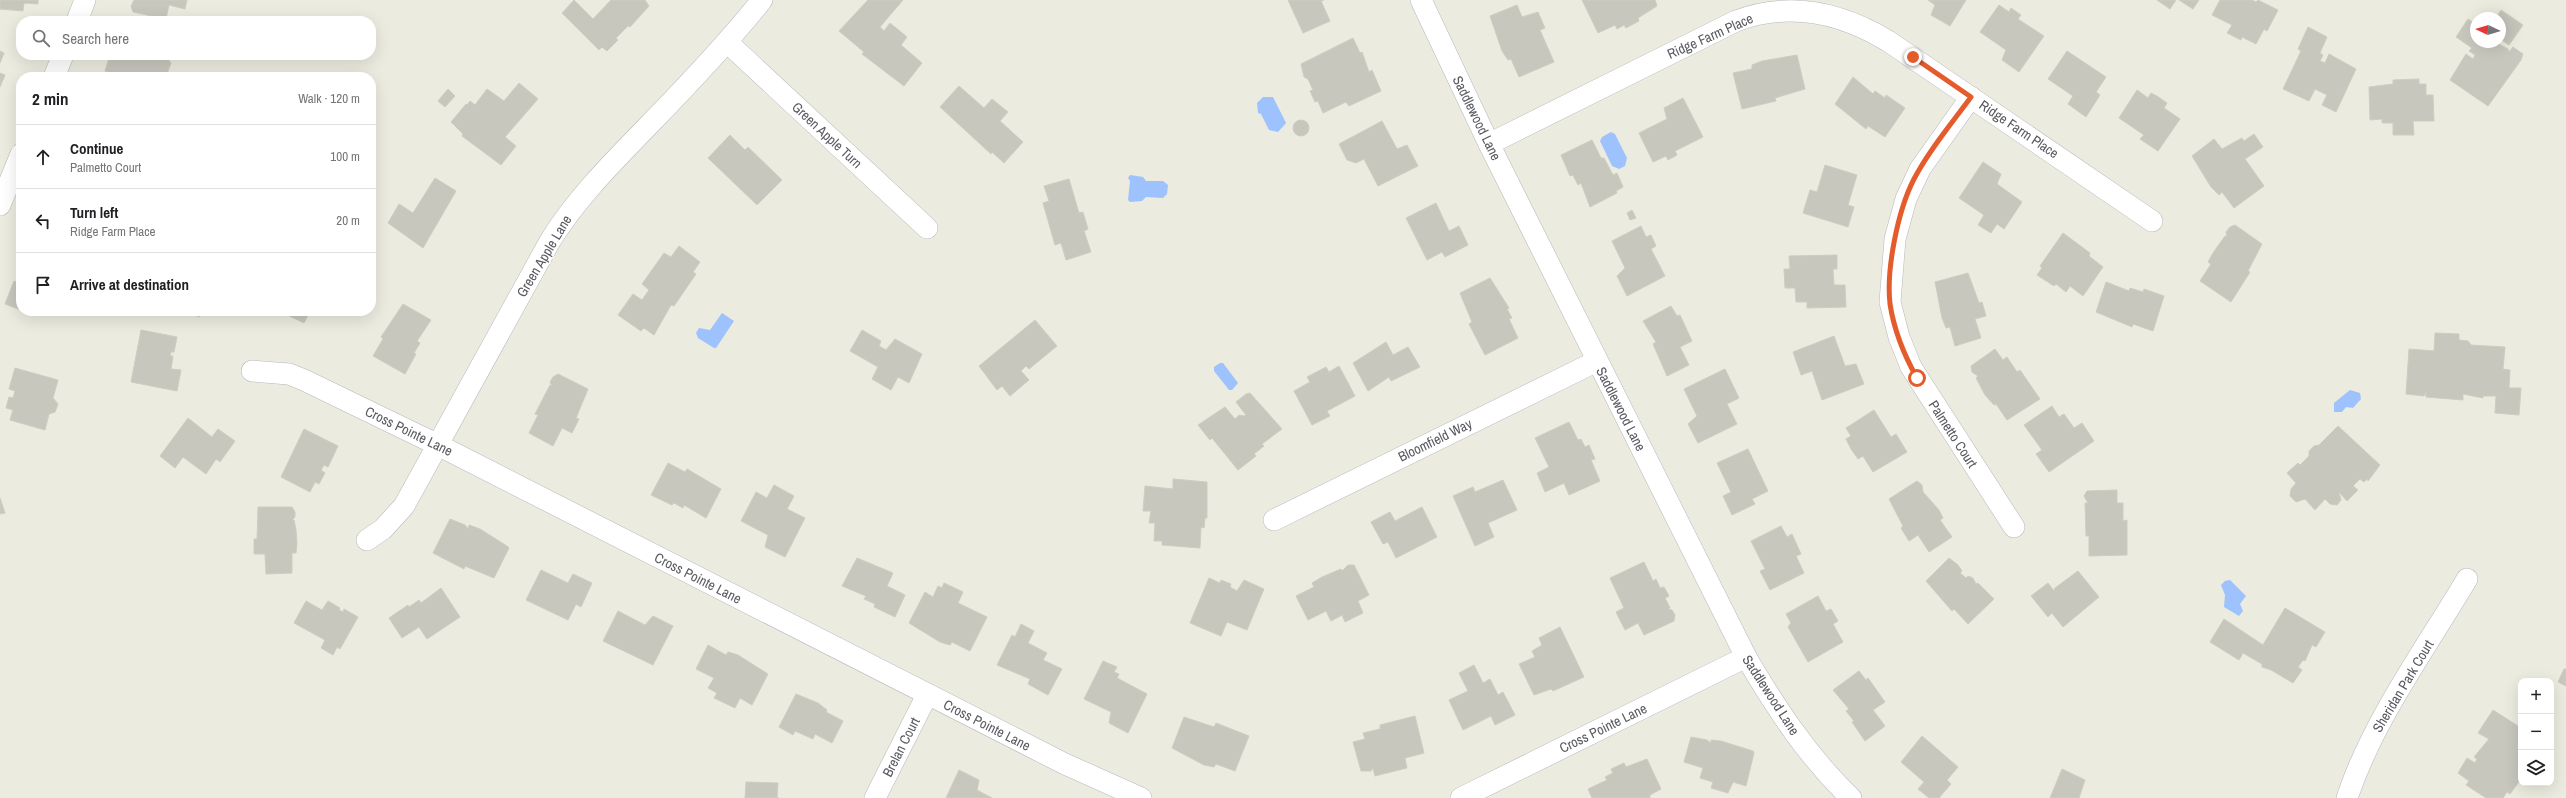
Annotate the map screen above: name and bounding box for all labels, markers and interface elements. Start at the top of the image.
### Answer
street label: Ridge Farm Place [1664,9,1756,63]
north arrow [2470,12,2506,48]
search box [16,16,376,60]
icon: search [30,27,52,49]
text: Search here [62,28,129,49]
route end [1904,48,1922,66]
street label: Saddlewood Lane [1449,73,1505,163]
text: 2 min [32,87,68,110]
text: Walk · 120 m [298,90,360,107]
street label: Ridge Farm Place [1976,96,2062,162]
street label: Green Apple Turn [788,98,866,172]
text: Continue [70,138,123,159]
icon: ahead [32,146,54,168]
text: 100 m [330,148,360,165]
text: Palmetto Court [70,159,141,176]
text: Turn left [70,202,118,223]
icon: left [32,210,54,232]
text: 20 m [336,212,360,229]
street label: Green Apple Lane [512,212,576,300]
text: Ridge Farm Place [70,223,155,240]
icon: arrive [32,274,54,296]
text: Arrive at destination [70,274,189,295]
street label: Saddlewood Lane [1592,364,1650,454]
route start [1908,369,1926,387]
street label: Palmetto Court [1925,397,1981,471]
street label: Cross Pointe Lane [362,402,456,460]
street label: Bloomfield Way [1395,414,1475,466]
street label: Cross Pointe Lane [652,548,744,608]
street label: Sheridan Park Court [2368,637,2438,735]
street label: Saddlewood Lane [1738,652,1804,738]
map controls [2518,678,2554,786]
button: + [2518,678,2554,714]
street label: Cross Pointe Lane [941,695,1033,755]
street label: Cross Pointe Lane [1556,699,1650,757]
street label: Brelan Court [878,714,924,780]
button: − [2518,714,2554,750]
button: layers [2518,750,2554,786]

